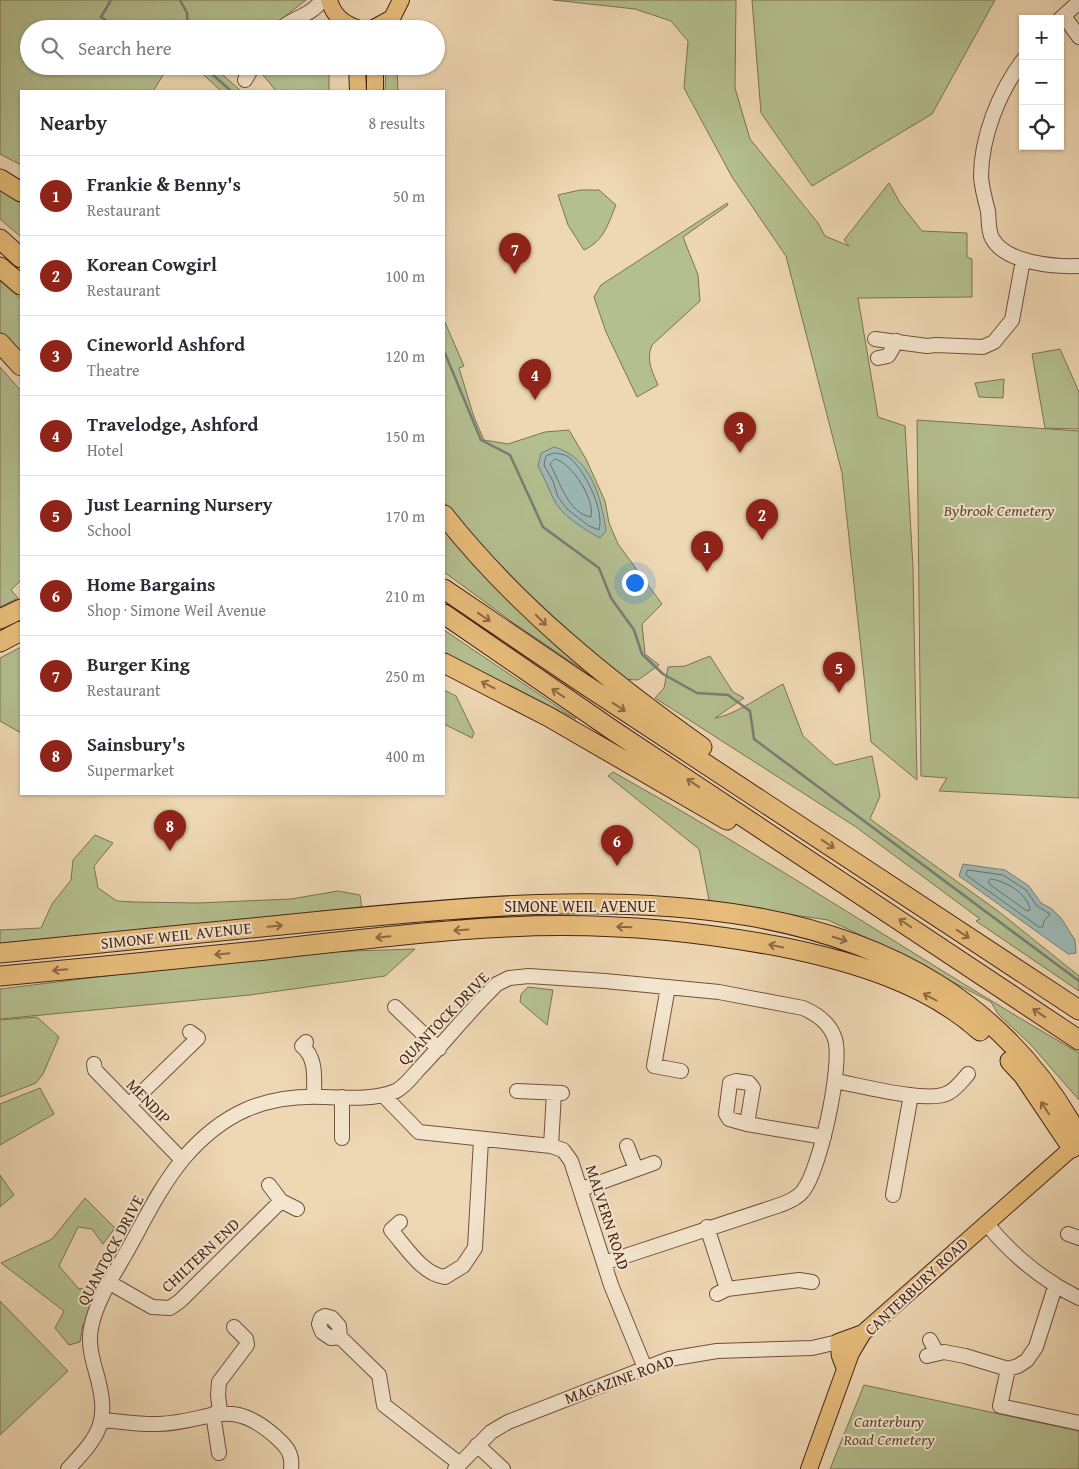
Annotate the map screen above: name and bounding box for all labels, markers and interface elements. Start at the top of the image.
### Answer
map controls [1019,15,1064,150]
button: + [1019,15,1064,60]
search box [20,20,445,75]
icon: search [38,34,66,62]
text: Search here [78,34,172,62]
button: − [1019,60,1064,105]
button: locate [1019,105,1064,150]
text: Nearby [40,107,107,138]
text: 8 results [368,111,425,135]
text: Frankie & Benny's [87,170,241,198]
text: 1 [52,184,60,208]
text: 50 m [393,184,425,208]
text: Restaurant [87,198,161,222]
pin: 7 [499,233,531,274]
text: Korean Cowgirl [87,250,217,278]
text: 2 [52,264,60,288]
text: 100 m [385,264,425,288]
text: Restaurant [87,278,161,302]
text: Cineworld Ashford [87,330,245,358]
text: 3 [52,344,60,368]
text: 120 m [385,344,425,368]
text: Theatre [87,358,140,382]
pin: 4 [519,359,551,400]
text: Travelodge, Ashford [87,410,258,438]
pin: 3 [724,412,756,453]
text: 4 [52,424,60,448]
text: 150 m [385,424,425,448]
text: Hotel [87,438,123,462]
text: Just Learning Nursery [87,490,273,518]
park label: Bybrook Cemetery [943,498,1055,522]
pin: 2 [746,499,778,540]
text: 5 [52,504,60,528]
text: 170 m [385,504,425,528]
text: School [87,518,131,542]
pin: 1 [691,531,723,572]
text: Home Bargains [87,570,215,598]
your location [622,570,648,596]
text: 6 [52,584,60,608]
text: 210 m [385,584,425,608]
text: Shop · Simone Weil Avenue [87,598,266,622]
one-way arrow [477,611,491,622]
one-way arrow [535,614,547,626]
text: Burger King [87,650,190,678]
pin: 5 [823,652,855,693]
text: 7 [52,664,60,688]
text: 250 m [385,664,425,688]
text: Restaurant [87,678,161,702]
one-way arrow [480,680,495,690]
one-way arrow [551,688,565,698]
one-way arrow [611,702,625,712]
text: Sainsbury's [87,730,185,758]
text: 8 [52,744,60,768]
text: 400 m [385,744,425,768]
text: Supermarket [87,758,174,782]
one-way arrow [686,778,700,789]
pin: 8 [154,810,186,851]
pin: 6 [601,825,633,866]
one-way arrow [821,839,835,849]
street label: SIMONE WEIL AVENUE [504,894,656,918]
street label: SIMONE WEIL AVENUE [99,915,253,955]
one-way arrow [898,918,912,928]
one-way arrow [267,921,283,931]
one-way arrow [616,923,632,932]
one-way arrow [454,925,470,935]
one-way arrow [956,929,970,940]
one-way arrow [375,932,391,942]
one-way arrow [832,935,848,945]
one-way arrow [768,941,784,951]
one-way arrow [214,949,230,959]
one-way arrow [52,966,68,975]
street label: QUANTOCK DRIVE [392,966,494,1070]
one-way arrow [922,992,937,1002]
one-way arrow [1032,1008,1046,1018]
street label: MENDIP [121,1073,177,1129]
one-way arrow [1040,1101,1050,1115]
street label: MALVERN ROAD [580,1162,636,1273]
street label: QUANTOCK DRIVE [71,1190,149,1310]
street label: CHILTERN END [155,1212,245,1298]
street label: CANTERBURY ROAD [859,1231,974,1341]
street label: MAGAZINE ROAD [561,1348,677,1410]
park label: Canterbury Road Cemetery [842,1409,935,1451]

